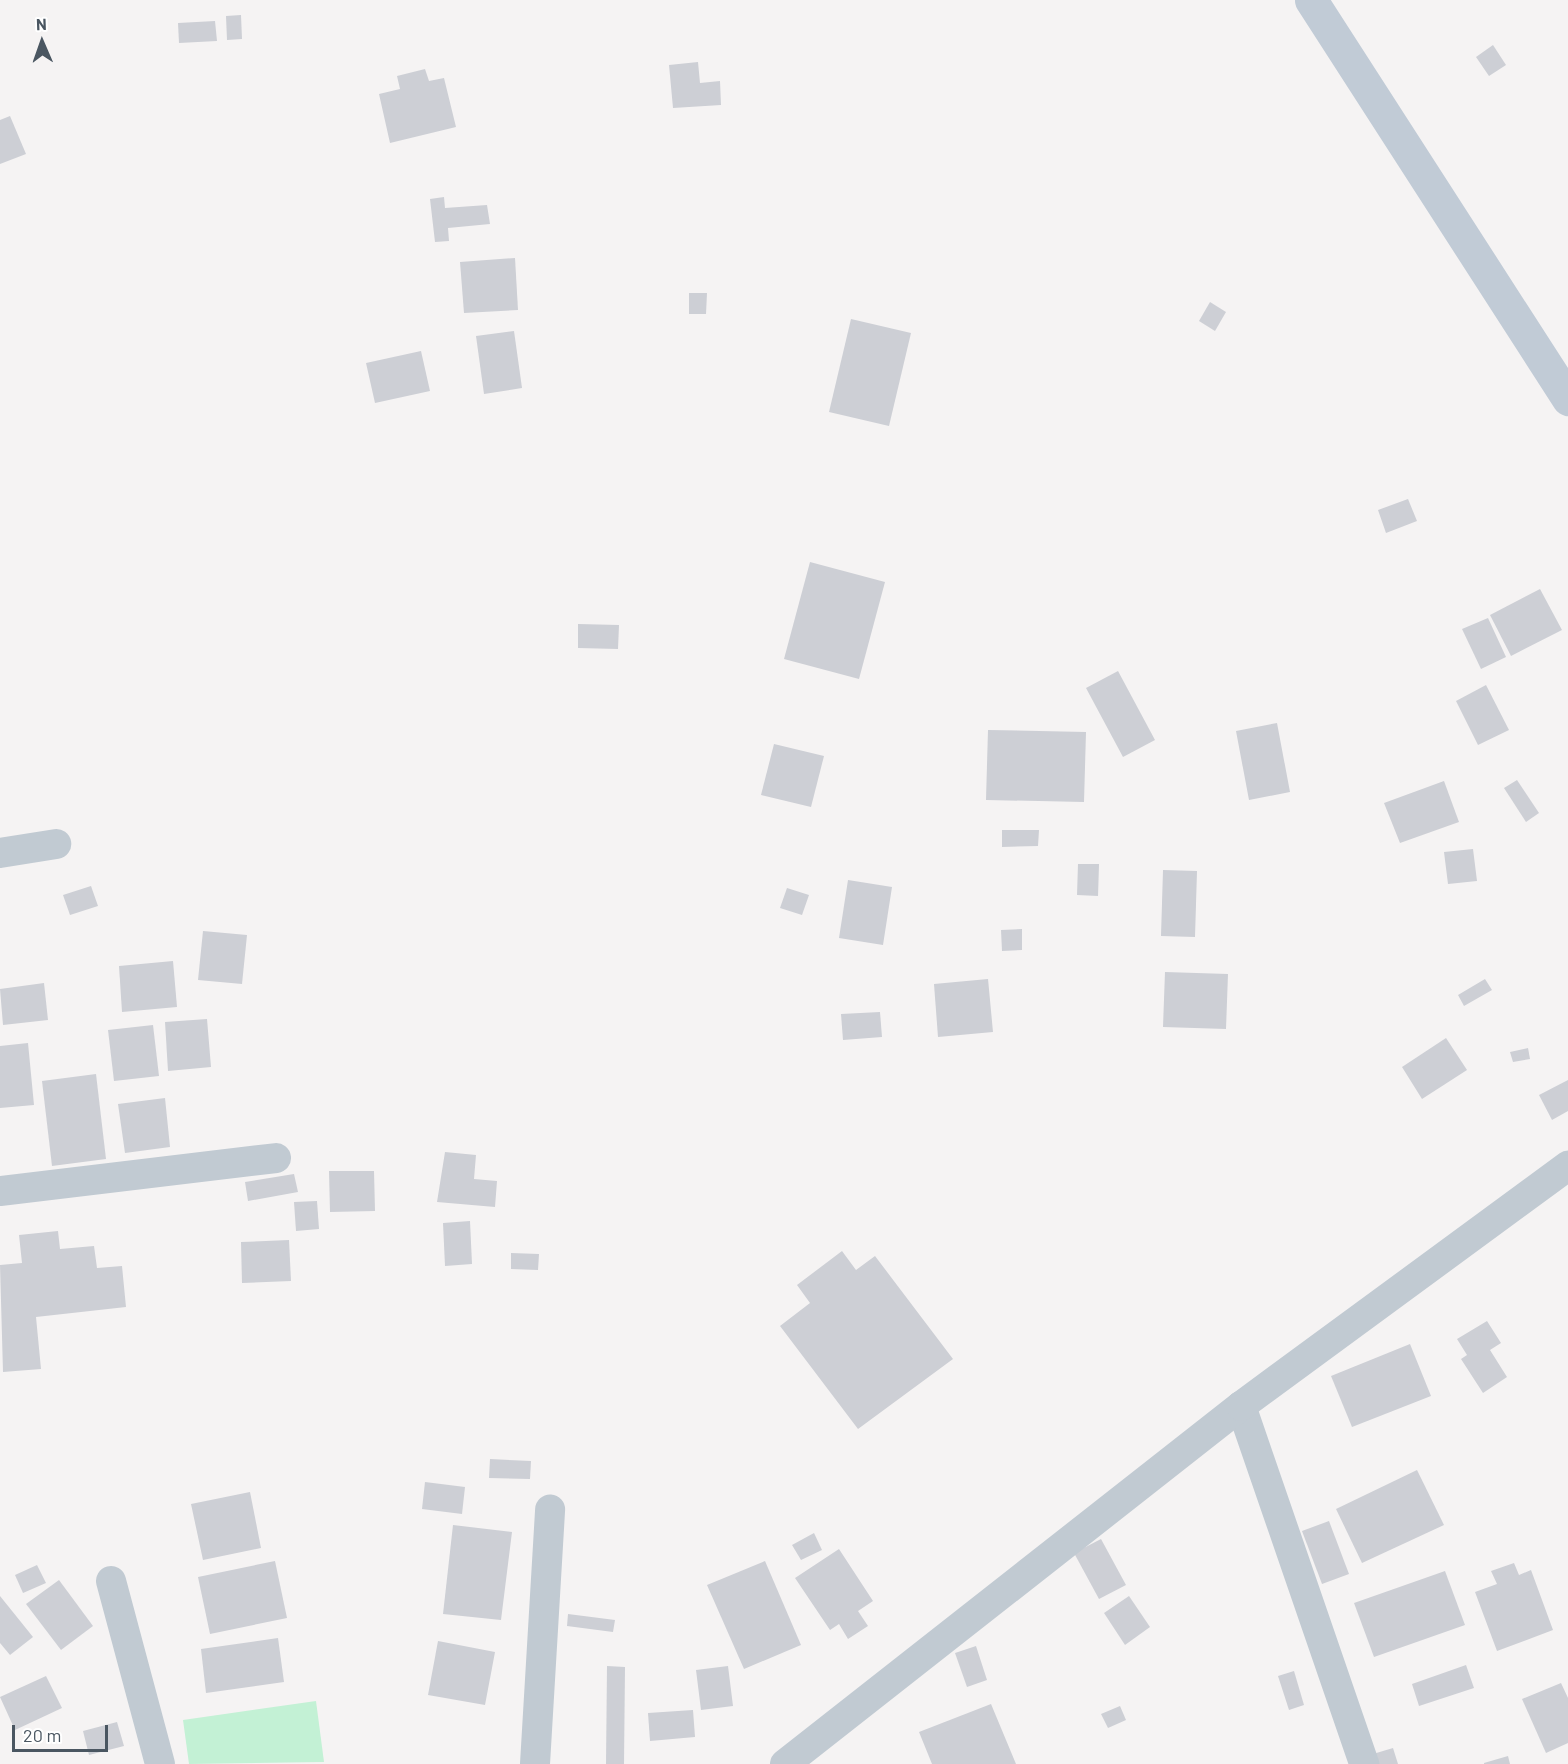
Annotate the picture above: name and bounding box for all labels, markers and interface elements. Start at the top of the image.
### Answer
north arrow [12,12,72,72]
text: N [36,14,47,33]
scale bar [15,1713,111,1751]
text: 20 m [23,1724,61,1746]

